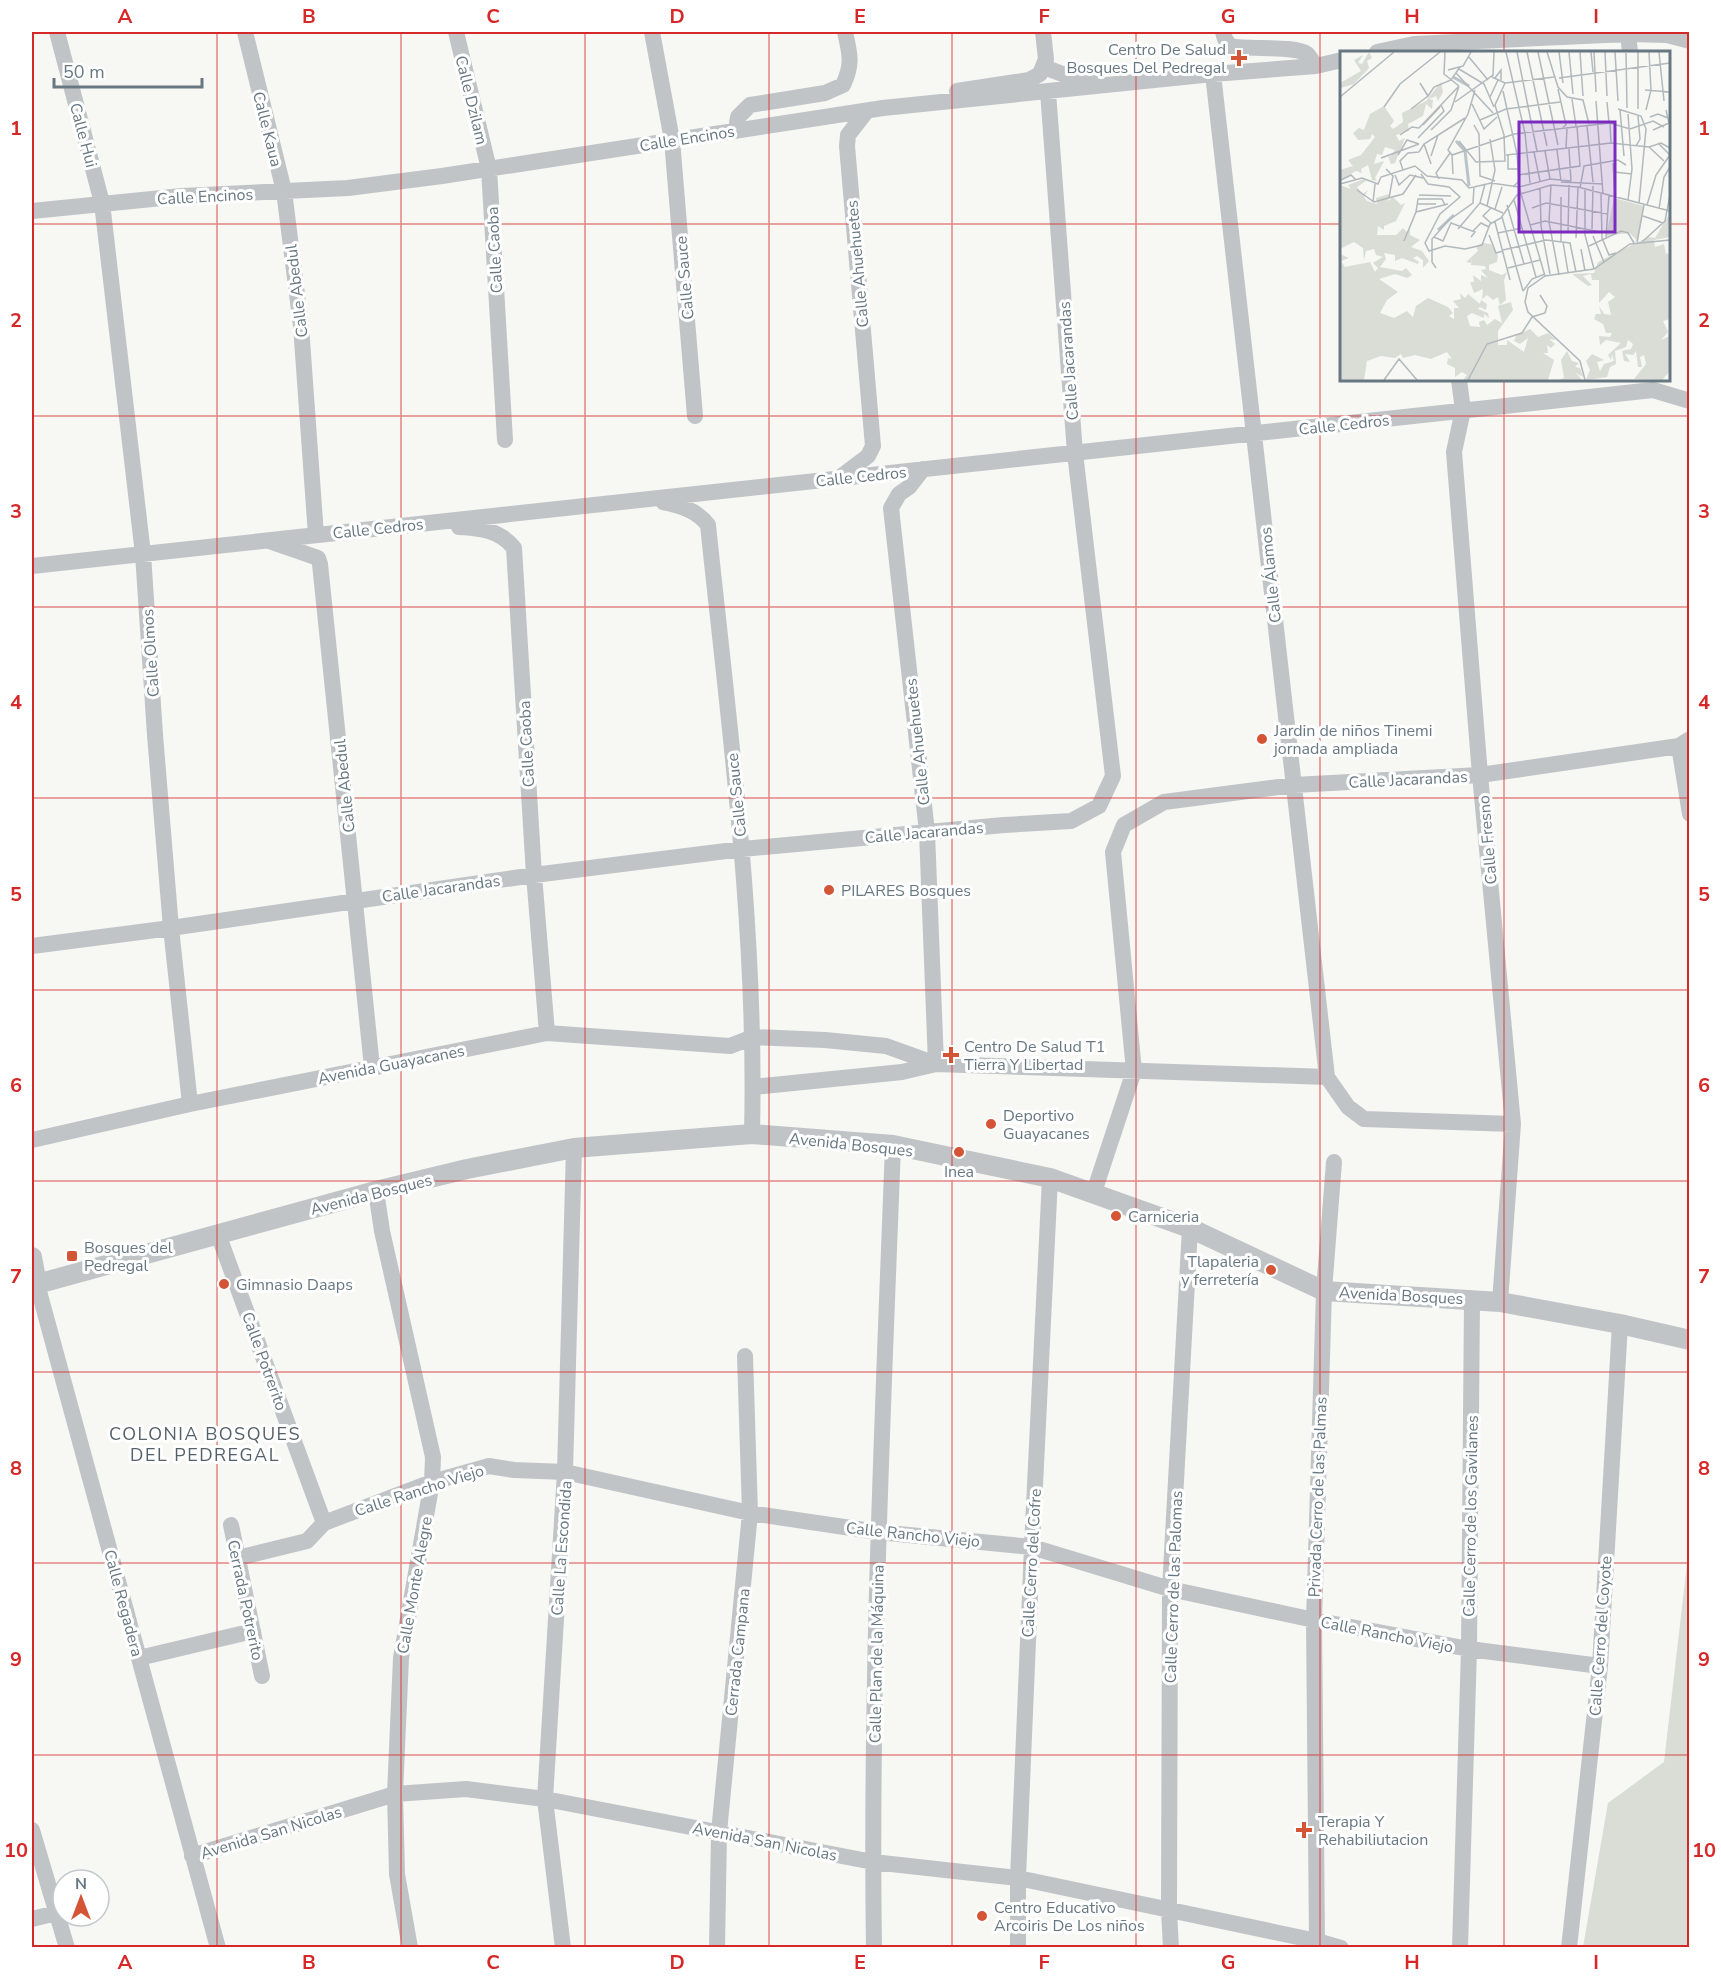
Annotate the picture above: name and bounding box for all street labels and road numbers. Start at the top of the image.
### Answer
street label: Calle Dzilam [449,53,493,147]
street label: Calle Kaua [247,89,287,169]
street label: Calle Hui [64,101,102,170]
street label: Calle Encinos [638,121,736,157]
street label: Calle Encinos [156,183,254,211]
street label: Calle Ahuehuetes [841,199,875,328]
street label: Calle Caoba [482,206,508,294]
street label: Calle Sauce [670,235,700,321]
street label: Calle Abedul [280,243,314,339]
street label: Calle Jacarandas [1054,301,1084,421]
street label: Calle Cedros [1298,409,1391,441]
street label: Calle Cedros [815,461,908,493]
street label: Calle Cedros [332,513,425,545]
street label: Calle Álamos [1255,526,1287,624]
street label: Calle Olmos [137,608,165,698]
street label: Calle Ahuehuetes [900,677,936,806]
street label: Calle Caoba [514,700,540,788]
street label: Calle Abedul [329,738,361,834]
street label: Calle Sauce [722,752,752,838]
street label: Calle Jacarandas [1348,766,1468,794]
street label: Calle Fresno [1473,794,1503,885]
street label: Calle Jacarandas [864,817,984,849]
street label: Calle Jacarandas [381,870,502,908]
street label: Avenida Guayacanes [316,1040,467,1090]
street label: Avenida Bosques [788,1128,914,1162]
street label: Avenida Bosques [308,1169,434,1221]
street label: Avenida Bosques [1338,1282,1464,1310]
street label: Calle Potrerito [236,1309,292,1414]
street label: Privada Cerro de las Palmas [1304,1396,1332,1598]
street label: Calle Cerro de los Gavilanes [1458,1415,1484,1617]
street label: Calle Rancho Viejo [352,1460,487,1522]
street label: Calle La Escondida [546,1480,578,1616]
street label: Calle Cerro del Cofre [1017,1488,1047,1638]
street label: Calle Cerro de las Palomas [1160,1490,1188,1684]
street label: Calle Monte Alegre [392,1515,438,1656]
street label: Calle Rancho Viejo [845,1517,981,1553]
street label: Cerrada Potrerito [222,1538,269,1663]
street label: Calle Regadera [98,1547,148,1659]
street label: Calle Cerro del Coyote [1584,1555,1618,1717]
street label: Calle Plan de la Máquina [864,1565,890,1743]
street label: Cerrada Campana [720,1587,756,1717]
street label: Calle Rancho Viejo [1319,1611,1455,1659]
street label: Avenida San Nicolas [198,1801,345,1865]
street label: Avenida San Nicolas [691,1817,839,1867]

